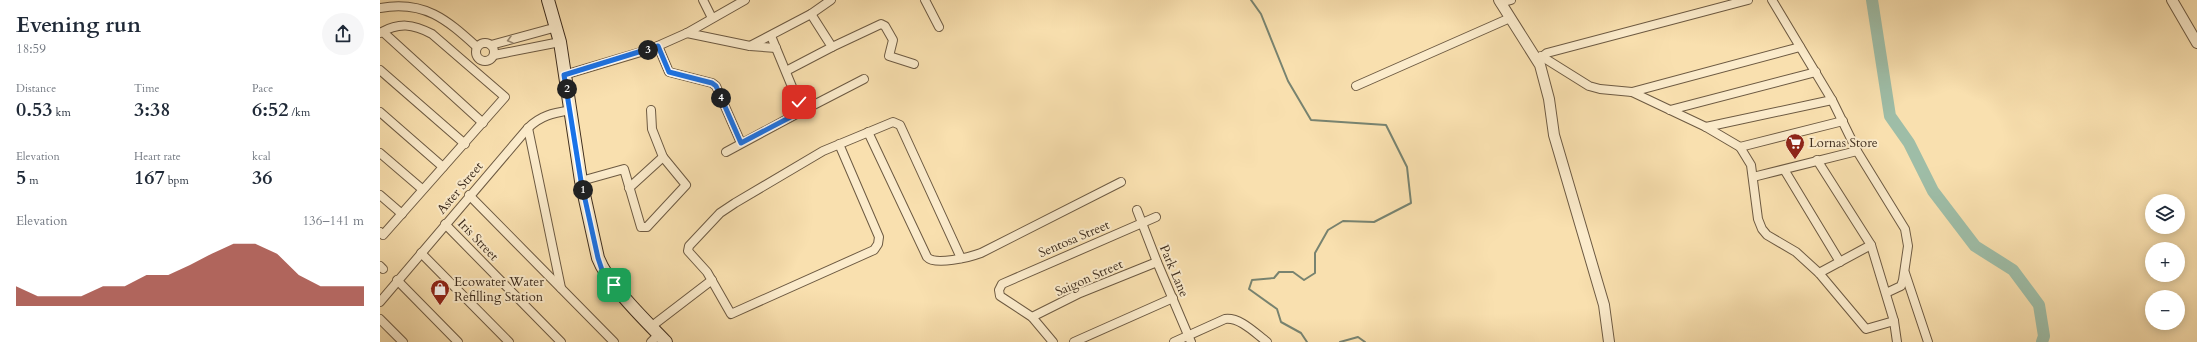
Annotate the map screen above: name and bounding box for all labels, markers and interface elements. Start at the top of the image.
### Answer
text: Evening run [16,10,141,40]
button: share [322,13,364,55]
one-way arrow [507,35,514,44]
text: 18:59 [16,40,46,58]
pin: 3 [638,40,658,60]
text: 3 [645,42,651,57]
pin: 2 [557,79,577,99]
text: Distance [16,81,56,96]
text: Time [134,81,159,96]
text: Pace [252,81,273,96]
text: 2 [564,81,570,96]
pin [782,85,816,119]
pin: 4 [711,88,731,108]
text: 4 [718,90,724,105]
icon: check [788,91,810,113]
text: 0.53 [16,96,53,123]
text: 3:38 [134,96,171,123]
text: 6:52 [252,96,289,123]
text: km [53,105,71,120]
text: /km [289,105,310,120]
supermarket icon: Lornas Store [1784,132,1806,160]
place label: Lornas Store [1809,134,1878,152]
text: Elevation [16,149,60,164]
text: Heart rate [134,149,181,164]
text: kcal [252,149,270,164]
street label: Aster Street [433,158,487,218]
text: 5 [16,164,26,191]
text: 167 [134,164,165,191]
text: 36 [252,164,273,191]
text: m [26,173,39,188]
text: bpm [165,173,189,188]
pin: 1 [573,180,593,200]
text: 1 [580,182,586,197]
map controls [2145,194,2185,330]
button: layers [2145,194,2185,234]
text: Elevation [16,212,68,230]
text: 136–141 m [302,212,364,230]
street label: Iris Street [453,215,503,265]
street label: Sentosa Street [1036,216,1112,262]
street label: Park Lane [1155,242,1193,300]
button: + [2145,242,2185,282]
street label: Saigon Street [1052,255,1126,301]
pin [597,268,631,302]
place label: Ecowater Water Refilling Station [454,273,544,306]
icon: arrive [603,274,625,296]
shop icon: Ecowater Water Refilling Station [429,278,451,306]
button: − [2145,290,2185,330]

